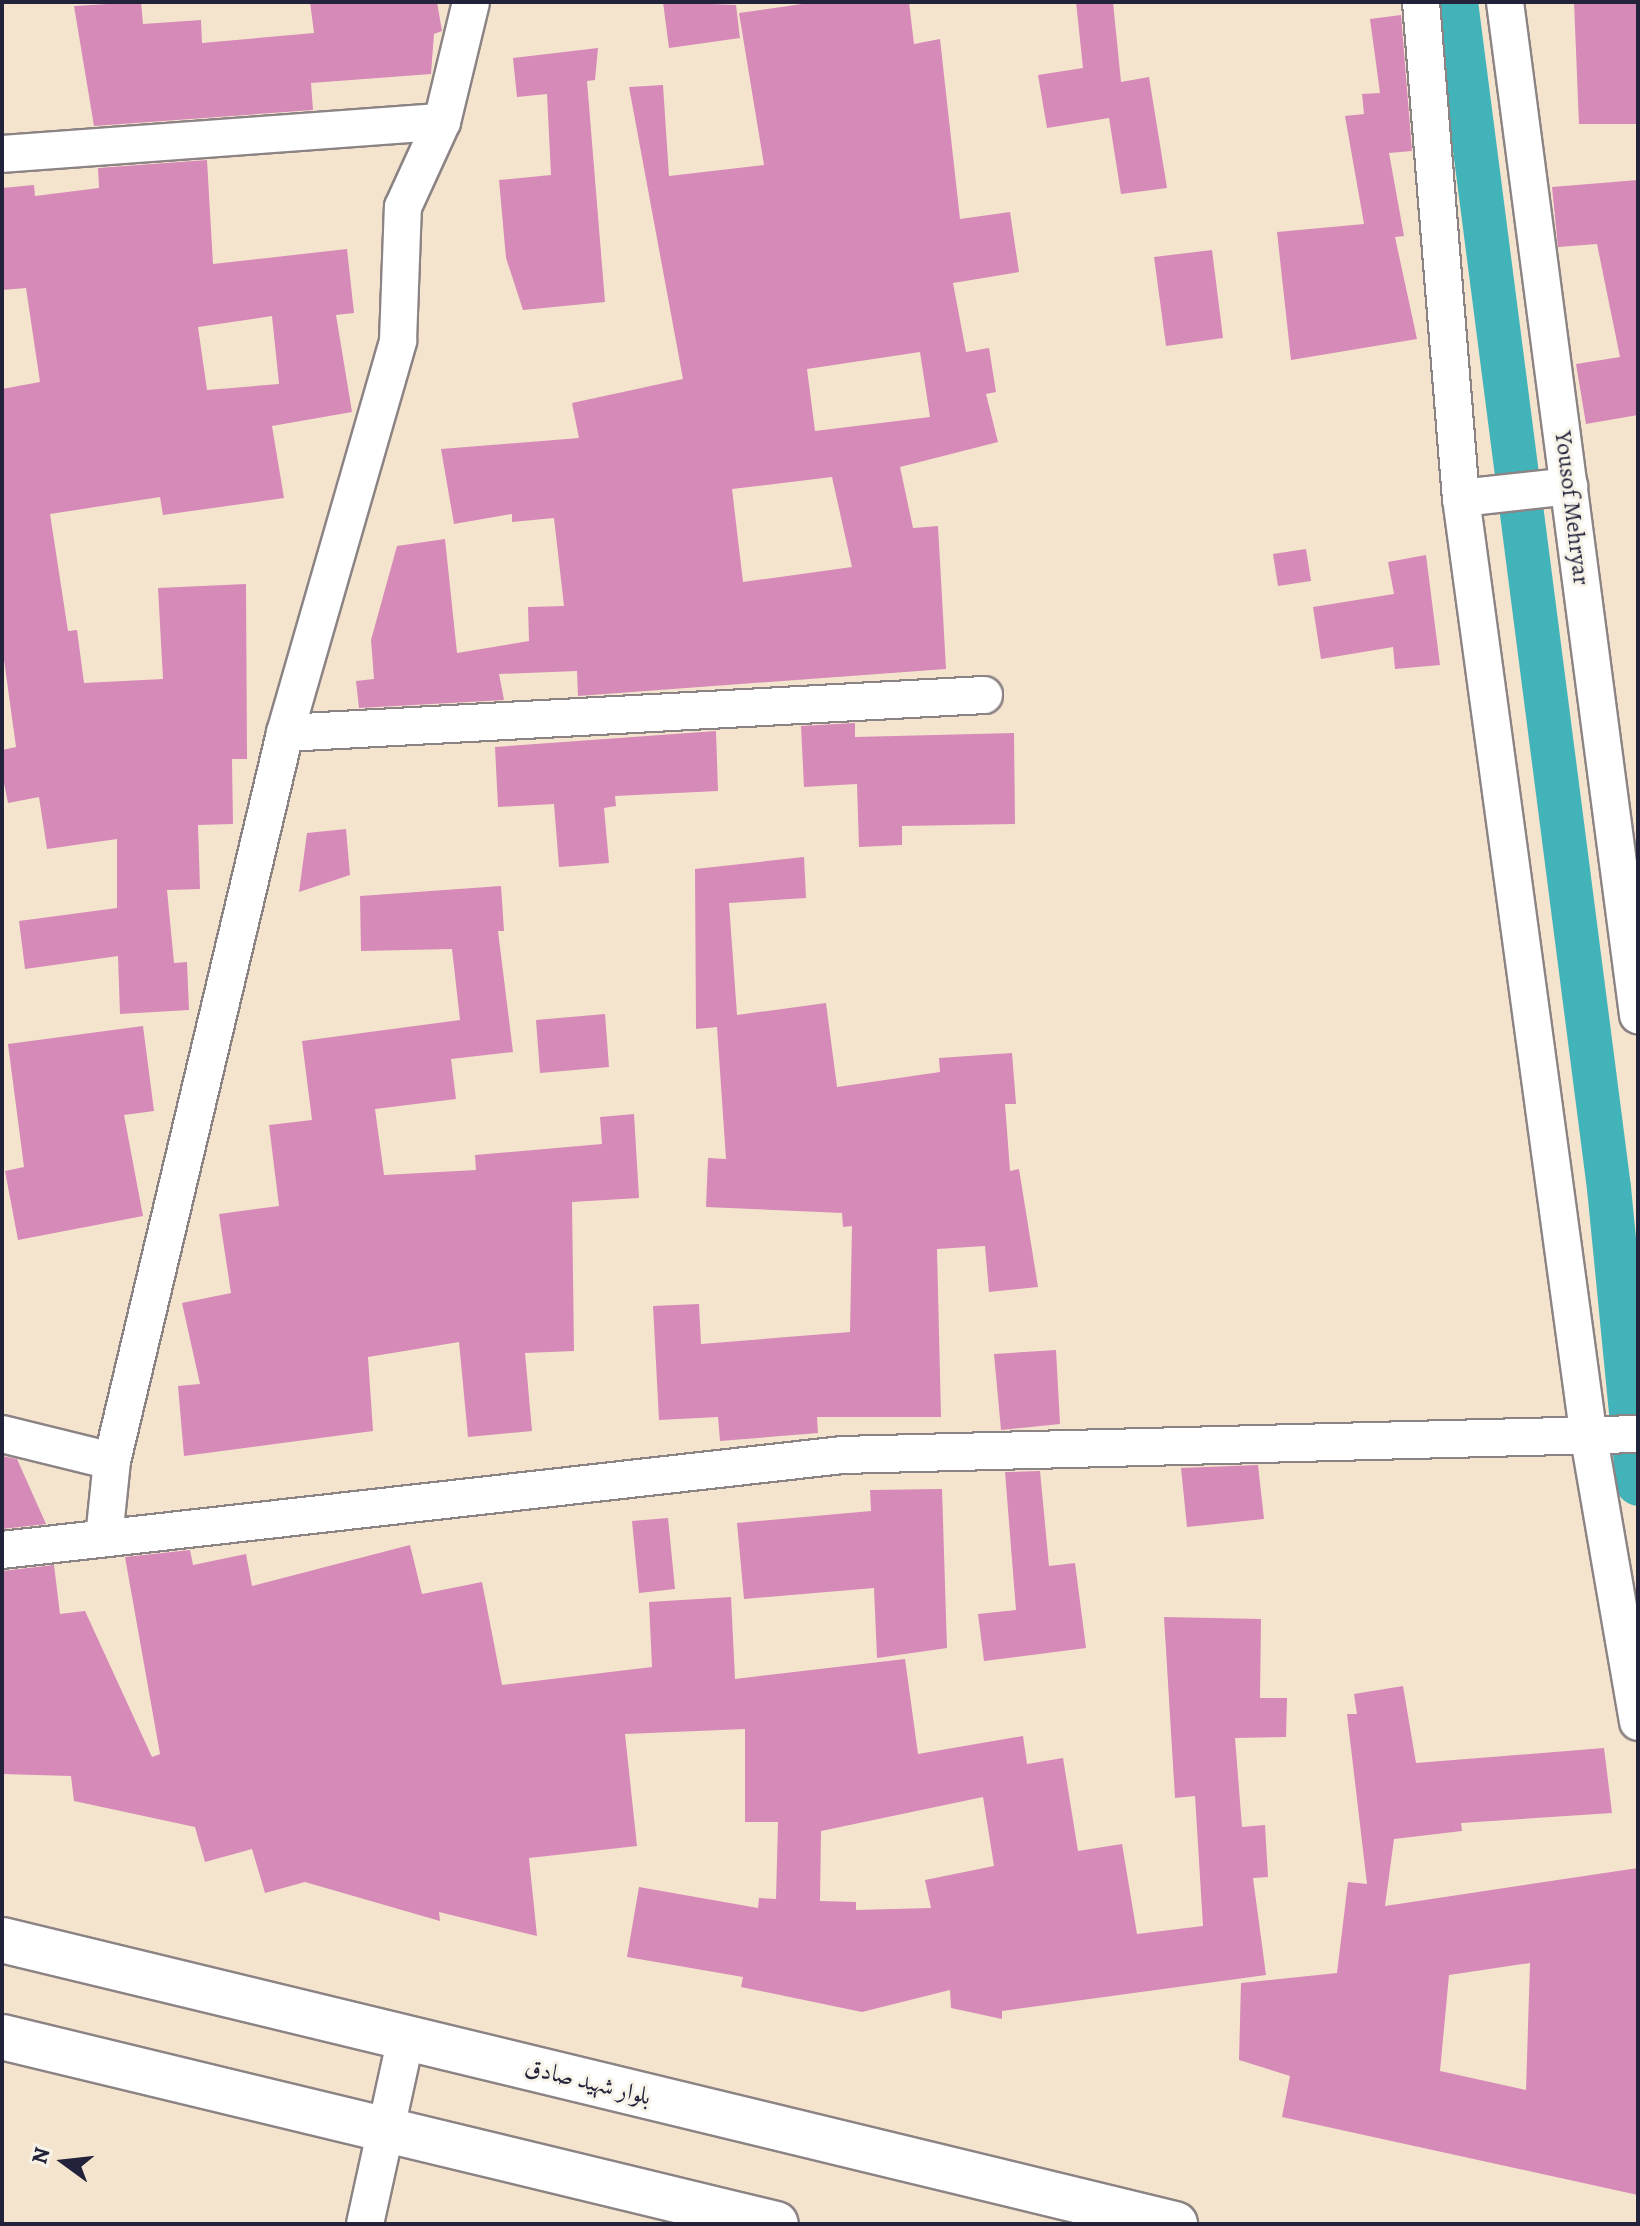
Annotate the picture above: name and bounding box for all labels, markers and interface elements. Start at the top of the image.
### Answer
street label: Yousof Mehryar [1548,429,1596,587]
street label: بلوار شهید صادق [522,2052,654,2112]
north arrow [24,2122,104,2202]
text: N [24,2144,57,2167]

